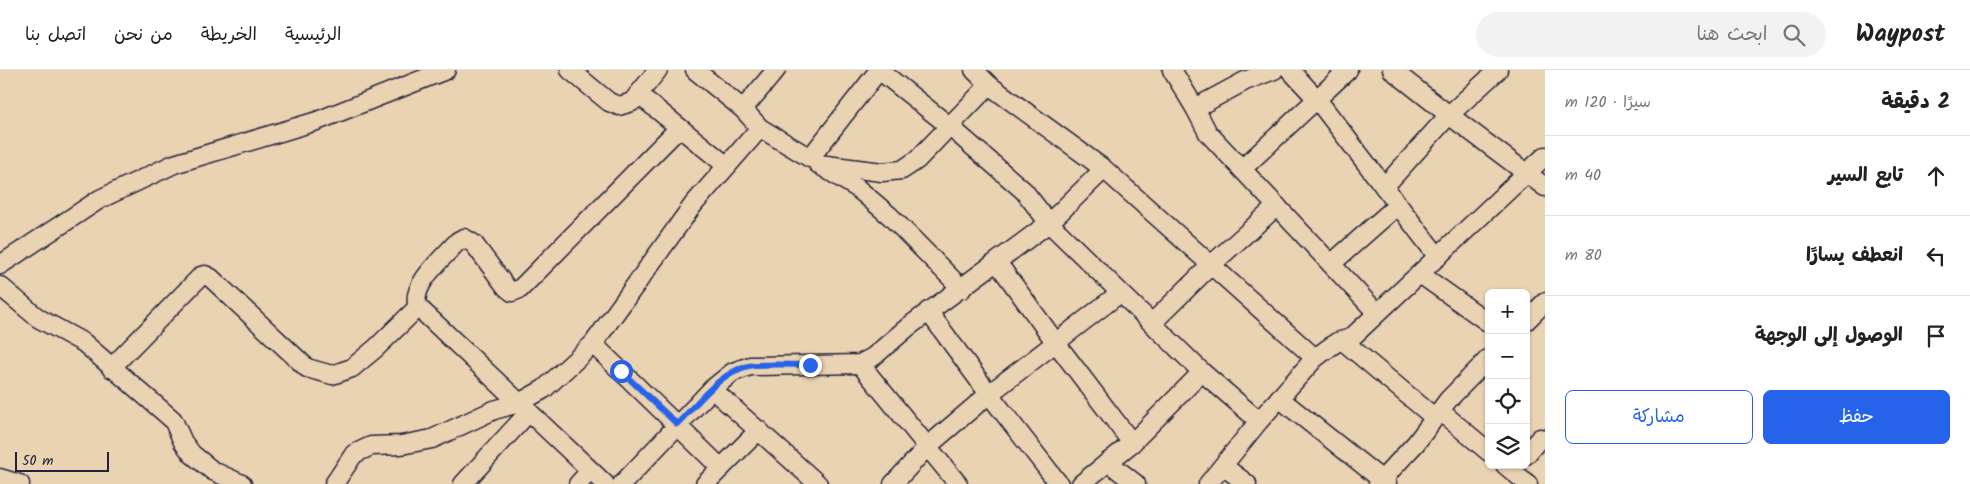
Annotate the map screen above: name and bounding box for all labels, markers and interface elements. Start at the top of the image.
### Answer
search box [1476,12,1826,57]
text: Waypost [1856,15,1945,54]
text: ابحث هنا [1696,20,1768,50]
text: اتصل بنا [25,21,86,50]
text: من نحن [114,21,173,50]
text: الخريطة [201,21,257,50]
text: الرئيسية [285,21,341,50]
icon: search [1780,21,1808,49]
text: 2 دقيقة [1881,86,1950,119]
text: سيرًا · 120 m [1565,90,1651,115]
text: تابع السير [1828,161,1903,191]
icon: ahead [1922,162,1950,190]
text: 40 m [1565,163,1601,188]
text: انعطف يسارًا [1806,241,1903,271]
icon: left [1922,242,1950,270]
text: 80 m [1565,243,1602,268]
map controls [1485,289,1530,469]
button: + [1485,289,1530,334]
text: الوصول إلى الوجهة [1755,321,1903,351]
icon: arrive [1922,322,1950,350]
button: − [1485,334,1530,379]
route end [799,354,822,377]
route start [610,360,633,383]
button: locate [1485,379,1530,424]
button: مشاركة [1565,390,1753,444]
button: حفظ [1763,390,1950,444]
button: layers [1485,424,1530,469]
scale bar [15,449,109,472]
text: 50 m [22,450,53,472]

